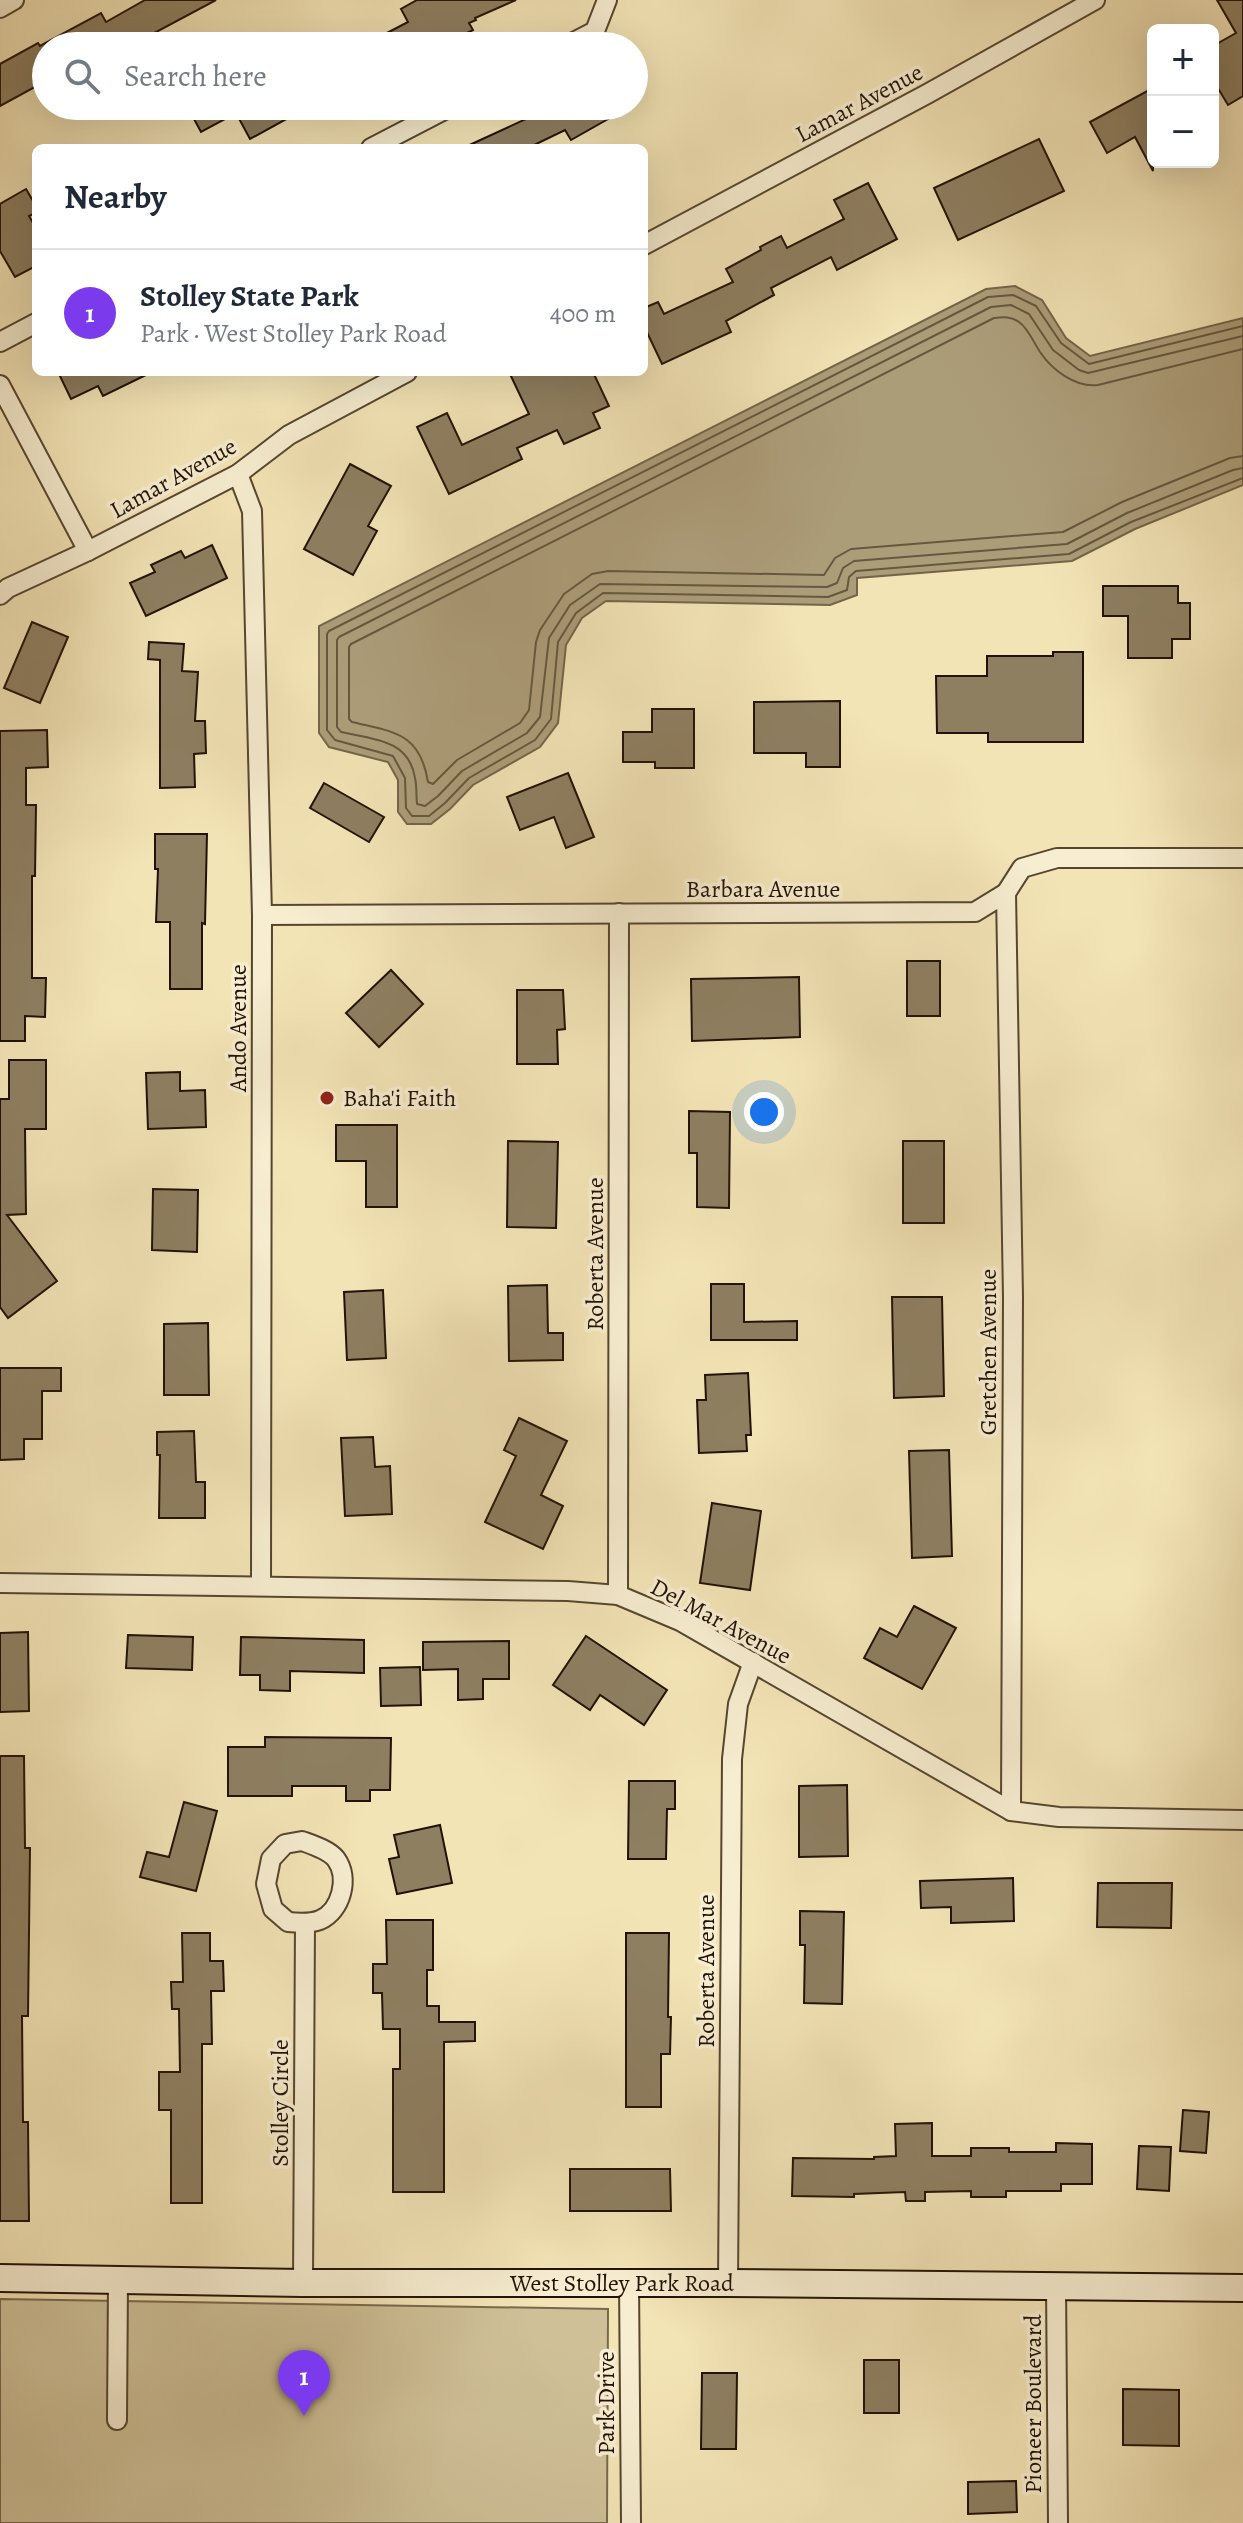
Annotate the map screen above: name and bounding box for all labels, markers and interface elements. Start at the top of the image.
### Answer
map controls [1147,24,1219,168]
button: + [1147,24,1219,96]
search box [32,32,648,120]
icon: search [60,54,104,98]
text: Search here [124,56,267,96]
street label: Lamar Avenue [790,56,928,150]
button: − [1147,96,1219,168]
text: Nearby [64,173,167,220]
text: Stolley State Park [140,276,359,316]
text: 1 [85,296,95,331]
text: 400 m [550,296,616,331]
text: Park · West Stolley Park Road [140,316,447,351]
street label: Lamar Avenue [104,430,242,526]
street label: Barbara Avenue [686,873,840,905]
street label: Ando Avenue [222,964,254,1093]
place label: Baha'i Faith [343,1082,456,1114]
marker: Baha'i Faith [318,1089,336,1107]
your location [744,1092,784,1132]
street label: Roberta Avenue [579,1177,611,1331]
street label: Gretchen Avenue [972,1269,1004,1435]
street label: Del Mar Avenue [645,1571,797,1671]
street label: Roberta Avenue [690,1894,722,2048]
street label: Stolley Circle [264,2039,296,2167]
street label: West Stolley Park Road [509,2267,734,2299]
street label: Pioneer Boulevard [1017,2314,1049,2494]
pin: 1 [278,2350,330,2416]
street label: Park Drive [590,2351,622,2455]

